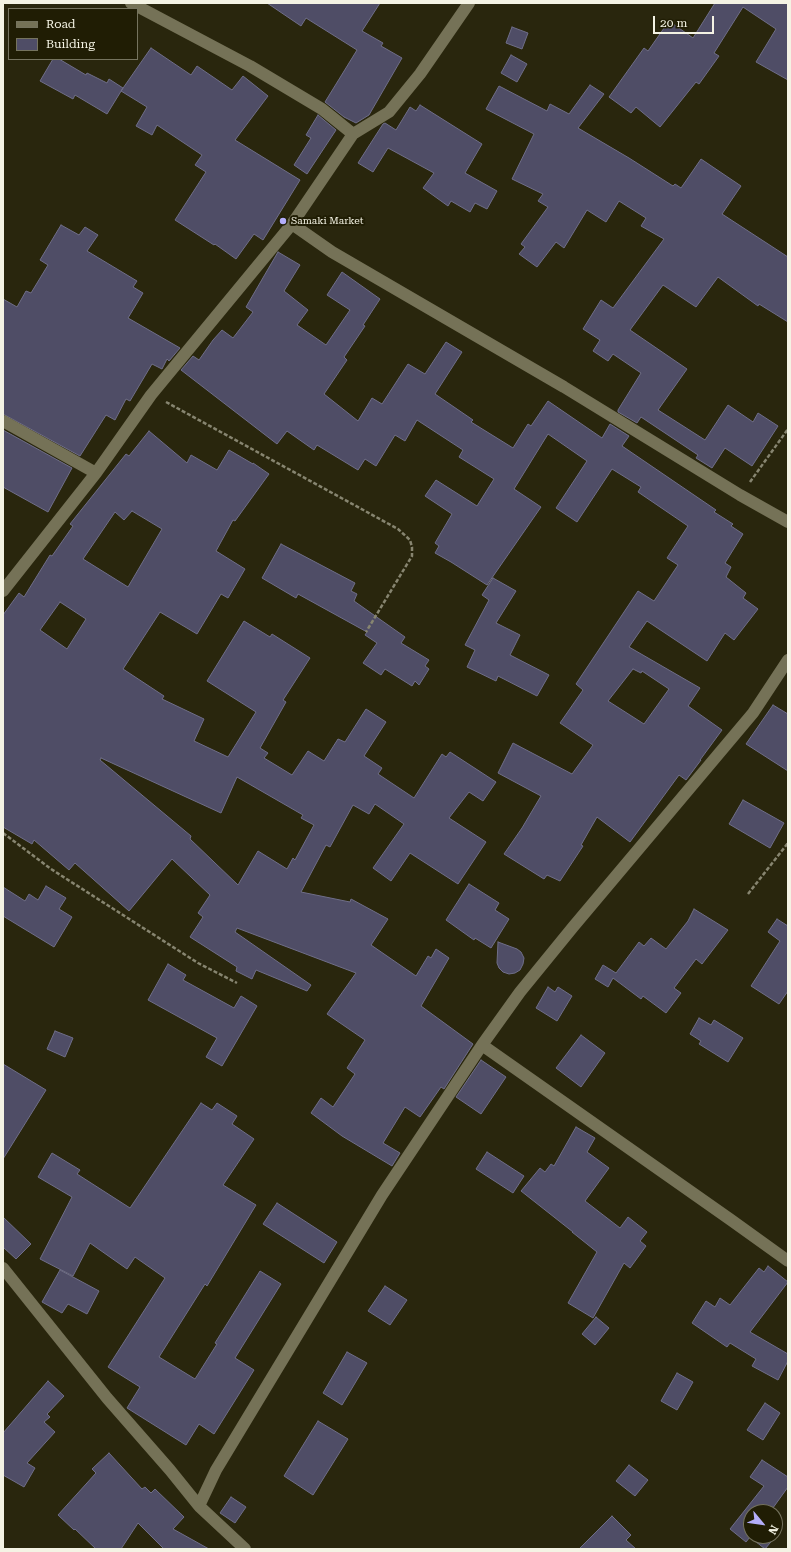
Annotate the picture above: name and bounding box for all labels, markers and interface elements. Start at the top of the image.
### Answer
legend [8,8,138,60]
scale bar [655,8,716,34]
text: 20 m [660,16,687,30]
text: Road [46,17,75,31]
text: Building [46,37,95,51]
place label: Samaki Market [291,215,364,227]
marker: Samaki Market [278,216,288,226]
north arrow [743,1504,783,1544]
text: N [765,1523,781,1536]

